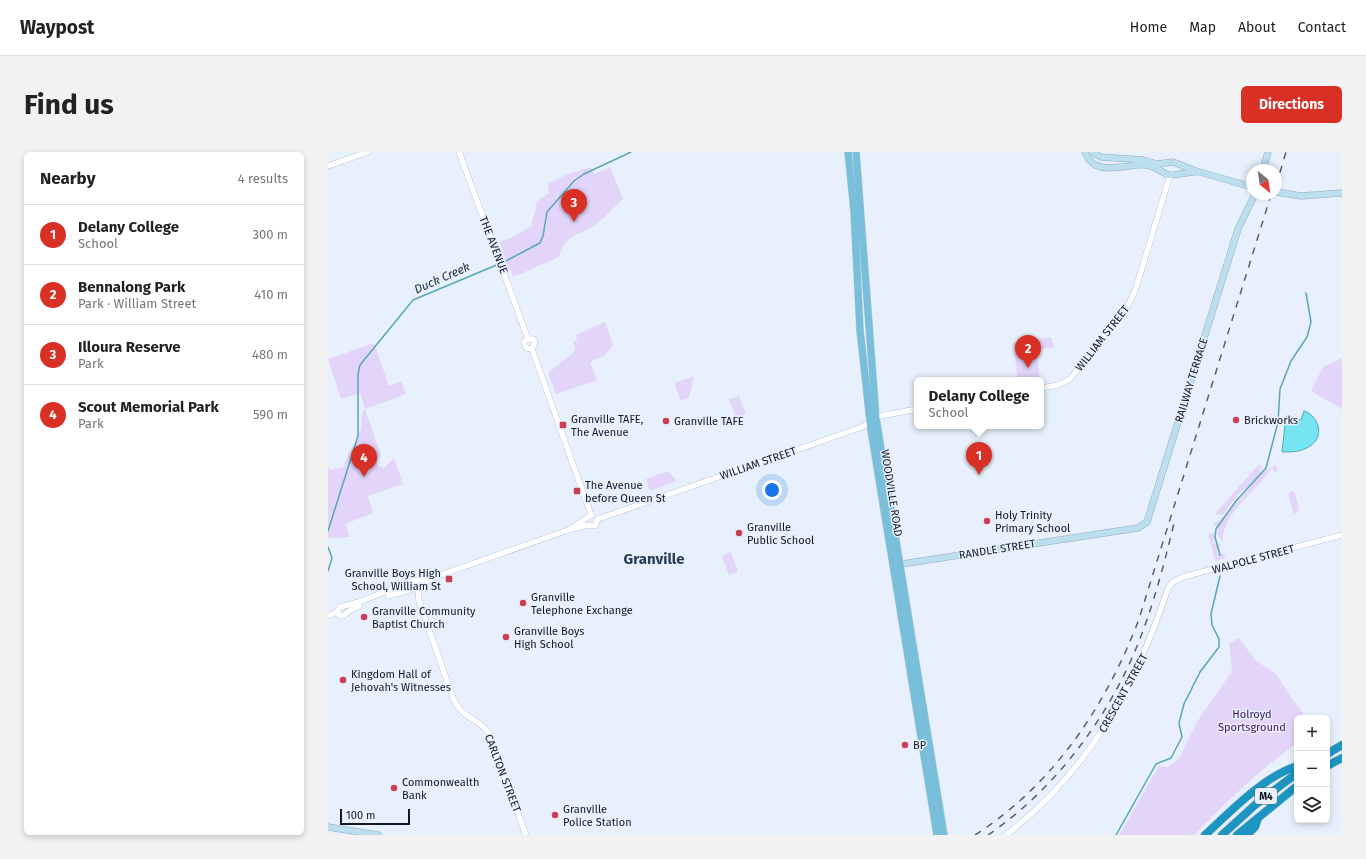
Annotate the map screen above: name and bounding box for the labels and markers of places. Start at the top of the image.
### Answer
pin: 3 [561,189,587,222]
pin: 2 [1015,335,1041,368]
place label: Granville TAFE, The Avenue [571,413,644,439]
place label: Brickworks [1244,414,1298,427]
place label: Granville TAFE [674,415,744,428]
marker: Brickworks [1231,415,1241,425]
marker: Granville TAFE [661,416,671,426]
marker: Granville TAFE, The Avenue [558,420,568,430]
pin: 1 [966,442,992,475]
pin: 4 [351,444,377,477]
place label: The Avenue before Queen St [585,479,666,505]
marker: The Avenue before Queen St [572,486,582,496]
place label: Holy Trinity Primary School [995,509,1070,535]
marker: Holy Trinity Primary School [982,516,992,526]
place label: Granville Public School [747,521,814,547]
marker: Granville Public School [734,528,744,538]
place label: Granville Boys High School, William St [345,567,441,593]
marker: Granville Boys High School, William St [444,574,454,584]
place label: Granville Telephone Exchange [531,591,633,617]
marker: Granville Telephone Exchange [518,598,528,608]
place label: Granville Community Baptist Church [372,605,476,631]
marker: Granville Community Baptist Church [359,612,369,622]
place label: Granville Boys High School [514,625,585,651]
marker: Granville Boys High School [501,632,511,642]
place label: Kingdom Hall of Jehovah's Witnesses [351,668,451,694]
marker: Kingdom Hall of Jehovah's Witnesses [338,675,348,685]
place label: BP [913,739,927,752]
marker: BP [900,740,910,750]
place label: Commonwealth Bank [402,776,479,802]
marker: Commonwealth Bank [389,783,399,793]
place label: Granville Police Station [563,803,632,829]
marker: Granville Police Station [550,810,560,820]

